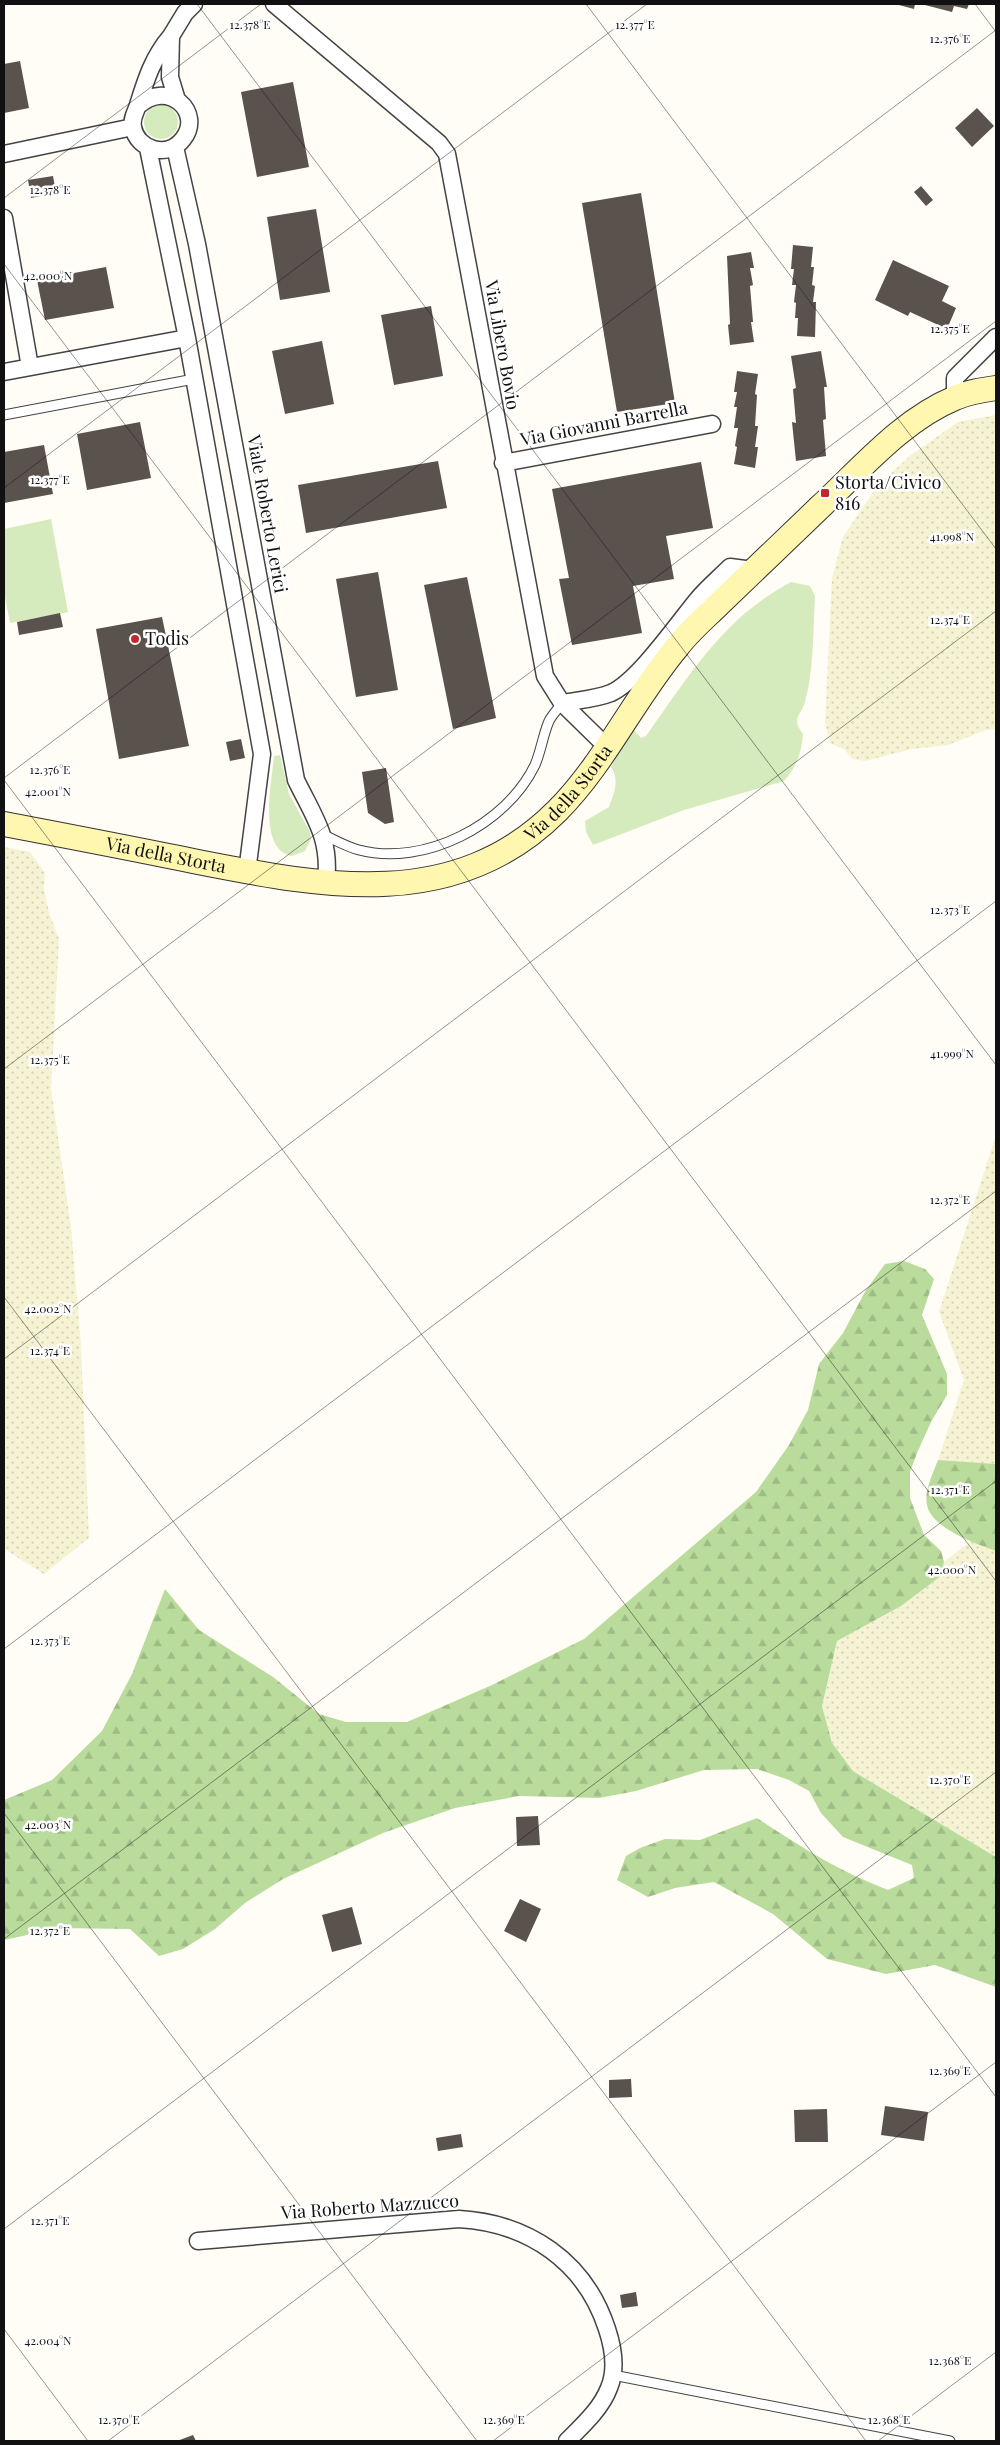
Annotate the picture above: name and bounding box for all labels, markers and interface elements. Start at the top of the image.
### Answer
text: 12.378°E [229,16,271,32]
text: 12.377°E [615,16,655,32]
text: 12.376°E [930,30,970,46]
text: 12.378°E [29,181,71,197]
text: 42.000°N [24,267,73,283]
street label: Via Libero Bovio [480,277,526,412]
text: 12.375°E [930,320,970,336]
street label: Via Giovanni Barrella [517,395,690,451]
street label: Viale Roberto Lerici [242,432,294,595]
place label: Storta/Civico 816 [835,470,941,515]
text: 12.377°E [30,471,70,487]
marker: Storta/Civico 816 [819,487,831,499]
text: 41.998°N [930,528,975,544]
text: 12.374°E [930,611,970,627]
place label: Todis [145,626,189,650]
marker: Todis [129,633,141,645]
street label: Via della Storta [518,740,617,846]
text: 12.376°E [30,761,70,777]
text: 42.001°N [25,783,71,799]
street label: Via della Storta [103,831,228,878]
text: 12.373°E [930,901,970,917]
text: 41.999°N [930,1045,974,1061]
text: 12.375°E [30,1051,70,1067]
text: 12.372°E [930,1191,970,1207]
text: 42.002°N [24,1300,72,1316]
text: 12.374°E [30,1342,70,1358]
text: 12.371°E [930,1481,970,1497]
text: 42.000°N [928,1561,977,1577]
text: 12.373°E [30,1632,70,1648]
text: 12.370°E [929,1771,971,1787]
text: 42.003°N [25,1816,72,1832]
text: 12.372°E [30,1922,70,1938]
text: 12.369°E [929,2062,971,2078]
street label: Via Roberto Mazzucco [279,2188,460,2224]
text: 12.371°E [30,2212,70,2228]
text: 42.004°N [24,2332,72,2348]
text: 12.368°E [929,2352,971,2368]
text: 12.370°E [98,2411,140,2427]
text: 12.369°E [483,2411,525,2427]
text: 12.368°E [868,2411,910,2427]

